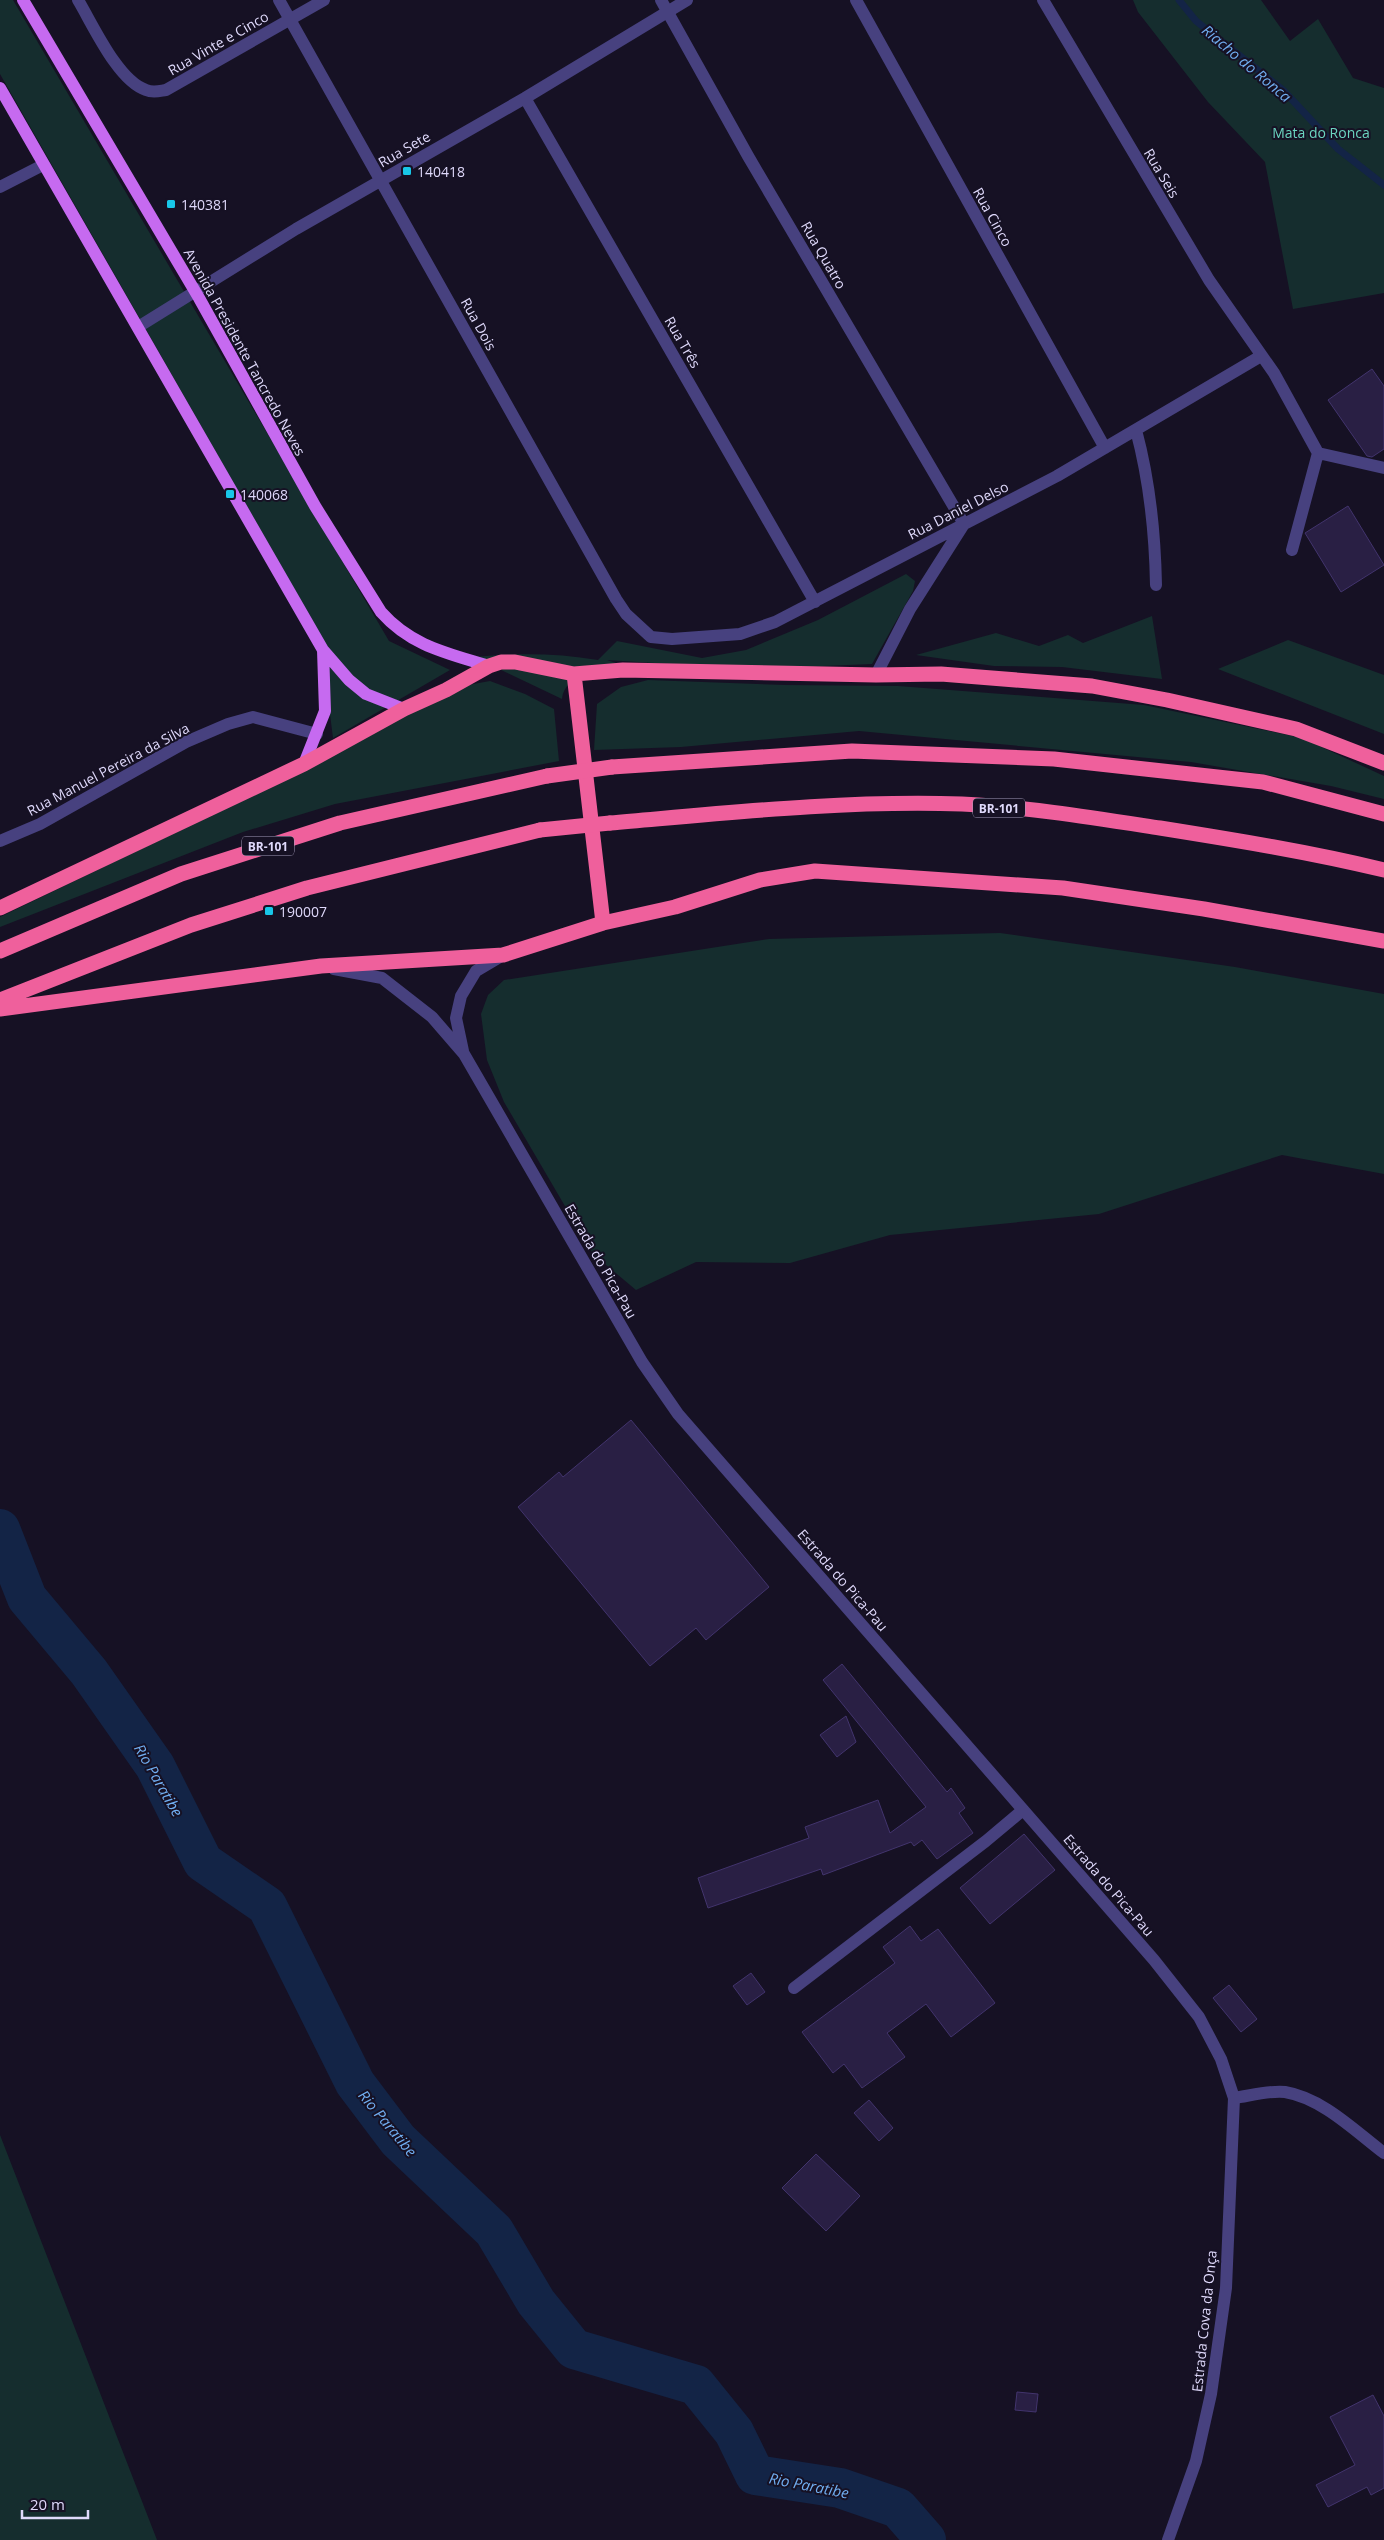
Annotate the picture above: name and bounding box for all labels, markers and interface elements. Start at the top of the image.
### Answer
street label: Rua Vinte e Cinco [164,6,272,80]
water label: Riacho do Ronca [1198,20,1296,107]
park label: Mata do Ronca [1272,123,1370,142]
street label: Rua Sete [375,126,434,171]
street label: Rua Seis [1140,145,1184,201]
place label: 140418 [417,162,465,181]
marker: 140418 [401,165,413,177]
street label: Rua Cinco [969,184,1017,250]
place label: 140381 [181,195,229,214]
marker: 140381 [165,198,177,210]
street label: Rua Quatro [797,218,851,292]
street label: Avenida Presidente Tancredo Neves [180,245,310,459]
street label: Rua Dois [457,294,501,354]
street label: Rua Três [661,313,706,372]
street label: Rua Daniel Delso [905,476,1011,544]
place label: 140068 [240,485,288,504]
marker: 140068 [224,488,236,500]
street label: Rua Manuel Pereira da Silva [24,718,192,820]
road number: BR-101 [973,798,1025,818]
road number: BR-101 [242,836,294,856]
place label: 190007 [279,902,327,921]
marker: 190007 [263,905,275,917]
street label: Estrada do Pica-Pau [560,1200,642,1322]
street label: Estrada do Pica-Pau [793,1525,893,1635]
water label: Rio Paratibe [130,1740,188,1821]
street label: Estrada do Pica-Pau [1059,1830,1159,1940]
water label: Rio Paratibe [354,2086,422,2161]
street label: Estrada Cova da Onça [1187,2249,1221,2393]
water label: Rio Paratibe [767,2467,851,2503]
scale bar [22,2488,89,2520]
text: 20 m [30,2494,65,2514]

